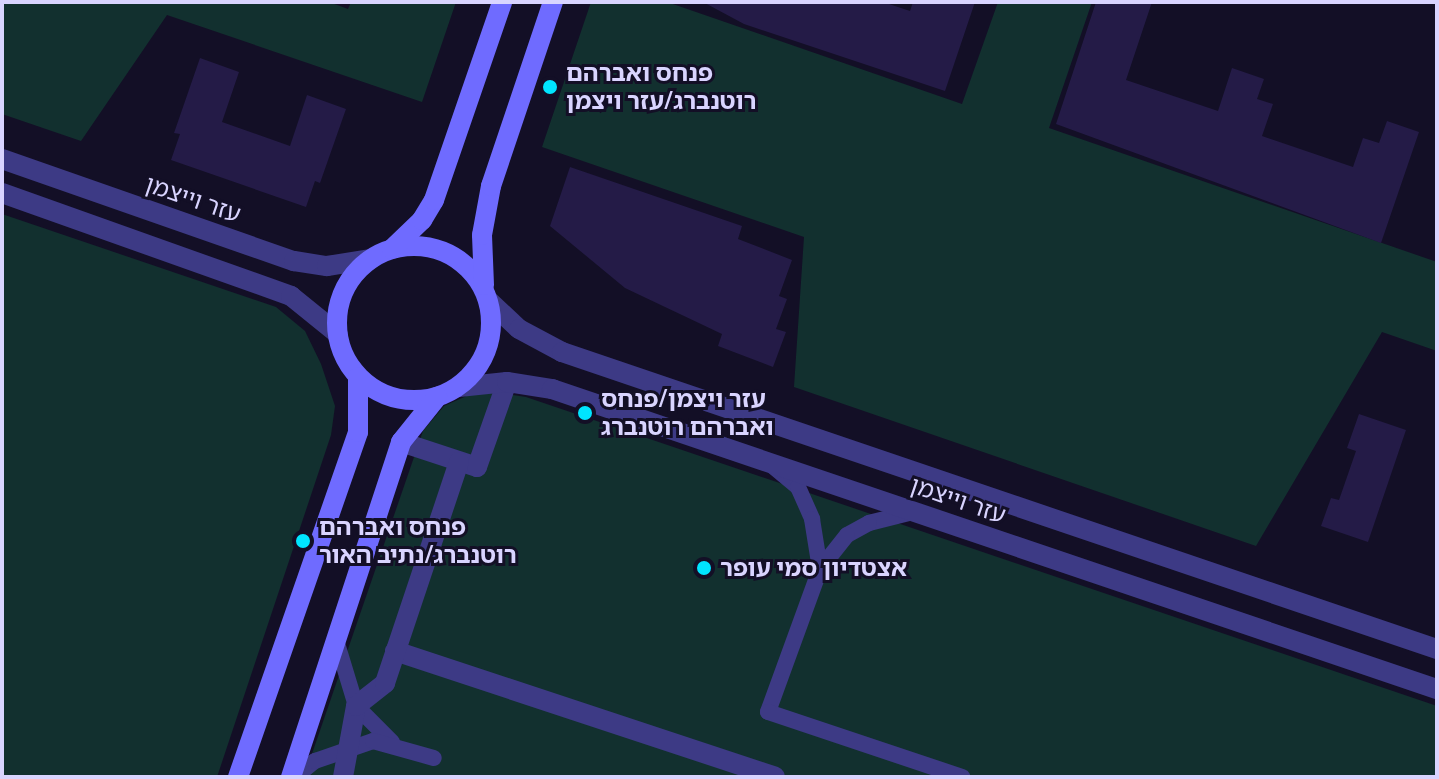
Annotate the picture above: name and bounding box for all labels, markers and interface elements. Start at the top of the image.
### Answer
place label: פנחס ואברהם רוטנברג/עזר ויצמן [566,59,757,115]
marker: פנחס ואברהם רוטנברג/עזר ויצמן [541,78,559,96]
street label: עזר וייצמן [142,169,244,229]
place label: עזר ויצמן/פנחס ואברהם רוטנברג [601,385,774,441]
marker: עזר ויצמן/פנחס ואברהם רוטנברג [576,404,594,422]
street label: עזר וייצמן [907,470,1009,530]
place label: פנחס ואברהם רוטנברג/נתיב האור [319,513,517,569]
marker: פנחס ואברהם רוטנברג/נתיב האור [294,532,312,550]
place label: אצטדיון סמי עופר [720,554,907,582]
marker: אצטדיון סמי עופר [695,559,713,577]

